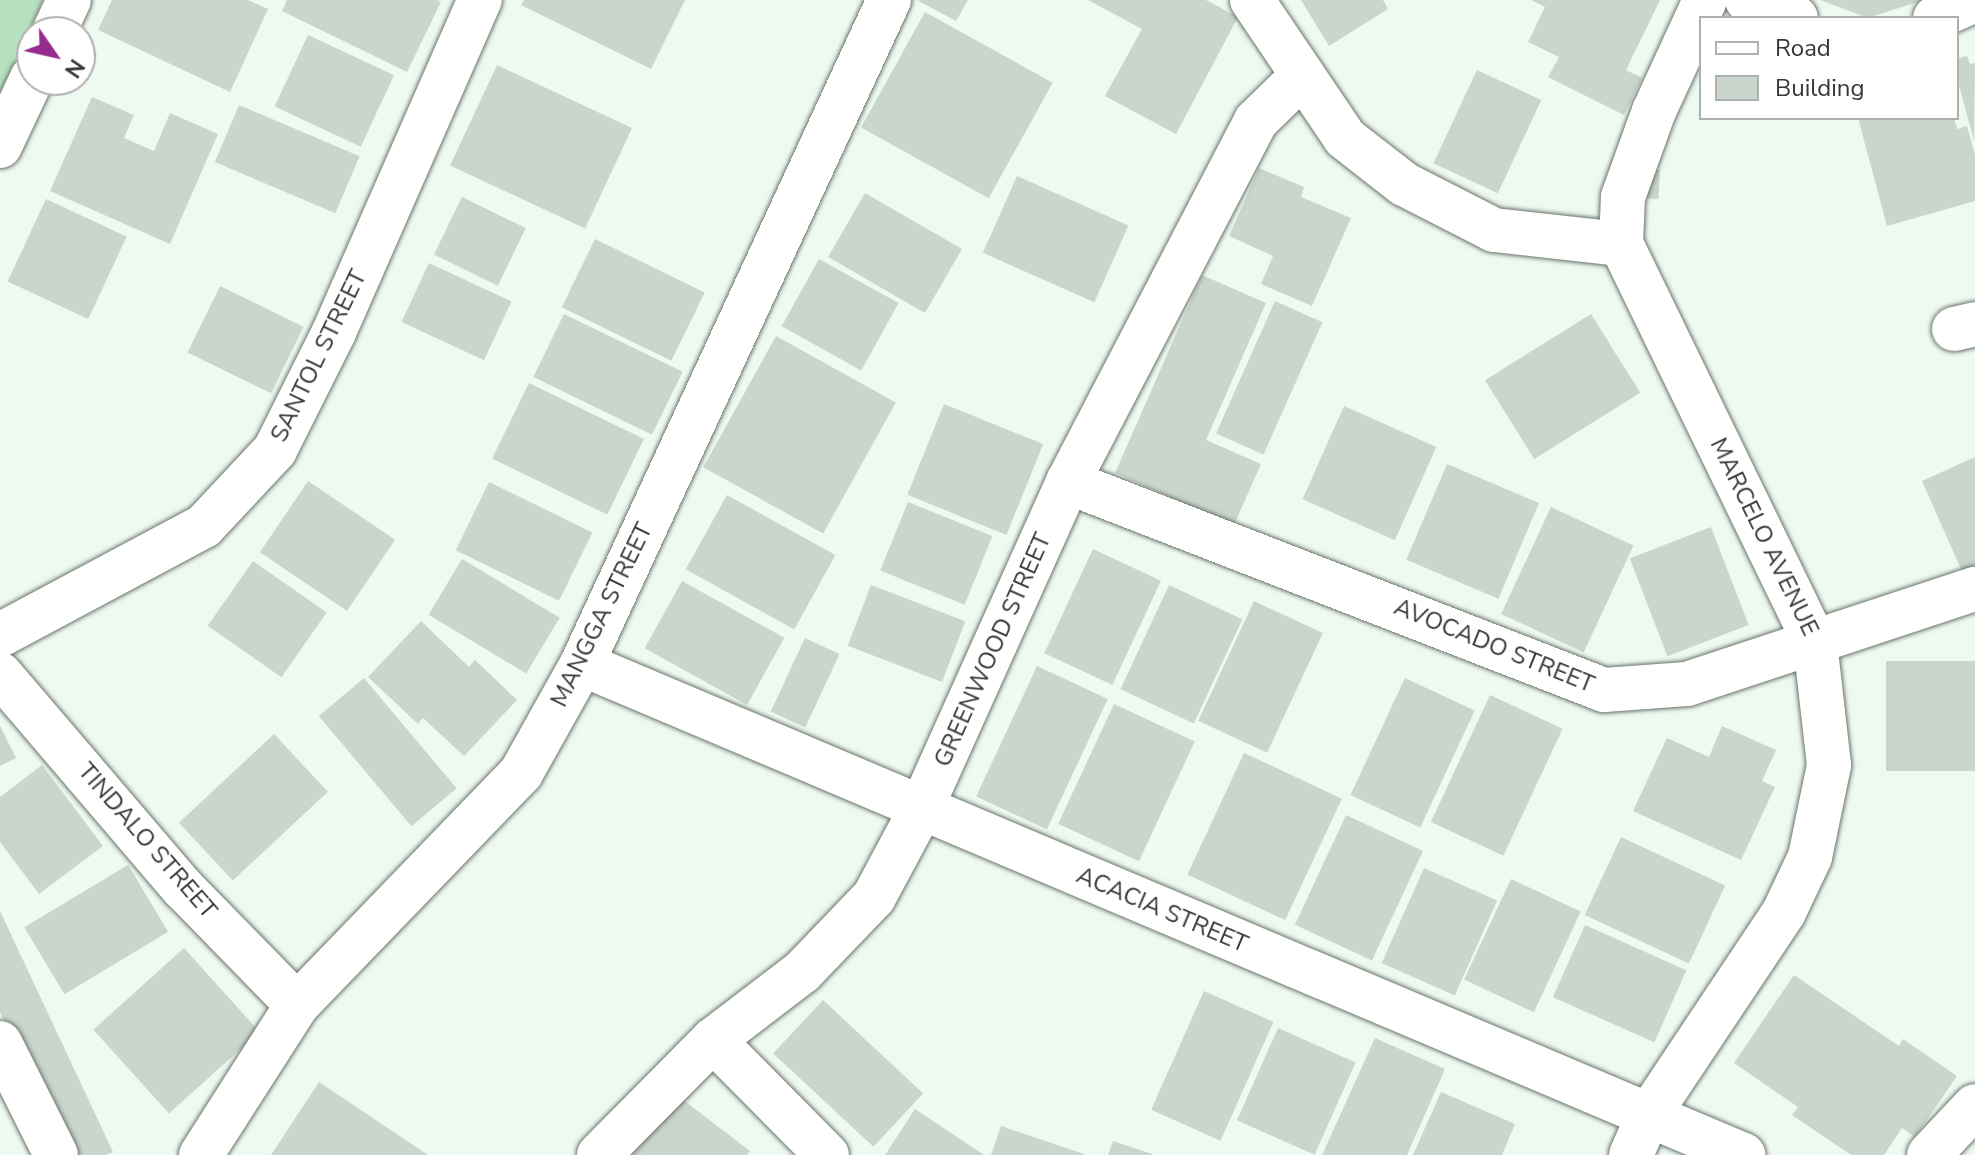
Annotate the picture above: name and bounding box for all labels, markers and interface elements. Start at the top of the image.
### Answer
north arrow [16,16,96,96]
legend [1699,16,1959,120]
text: Road [1775,32,1831,64]
text: N [57,53,91,84]
text: Building [1775,72,1865,104]
street label: SANTOL STREET [265,265,373,447]
street label: MARCELO AVENUE [1704,433,1824,641]
street label: MANGGA STREET [545,518,659,712]
street label: GREENWOOD STREET [928,529,1058,771]
street label: AVOCADO STREET [1390,593,1598,699]
street label: TINDALO STREET [71,757,223,925]
street label: ACACIA STREET [1072,861,1252,959]

